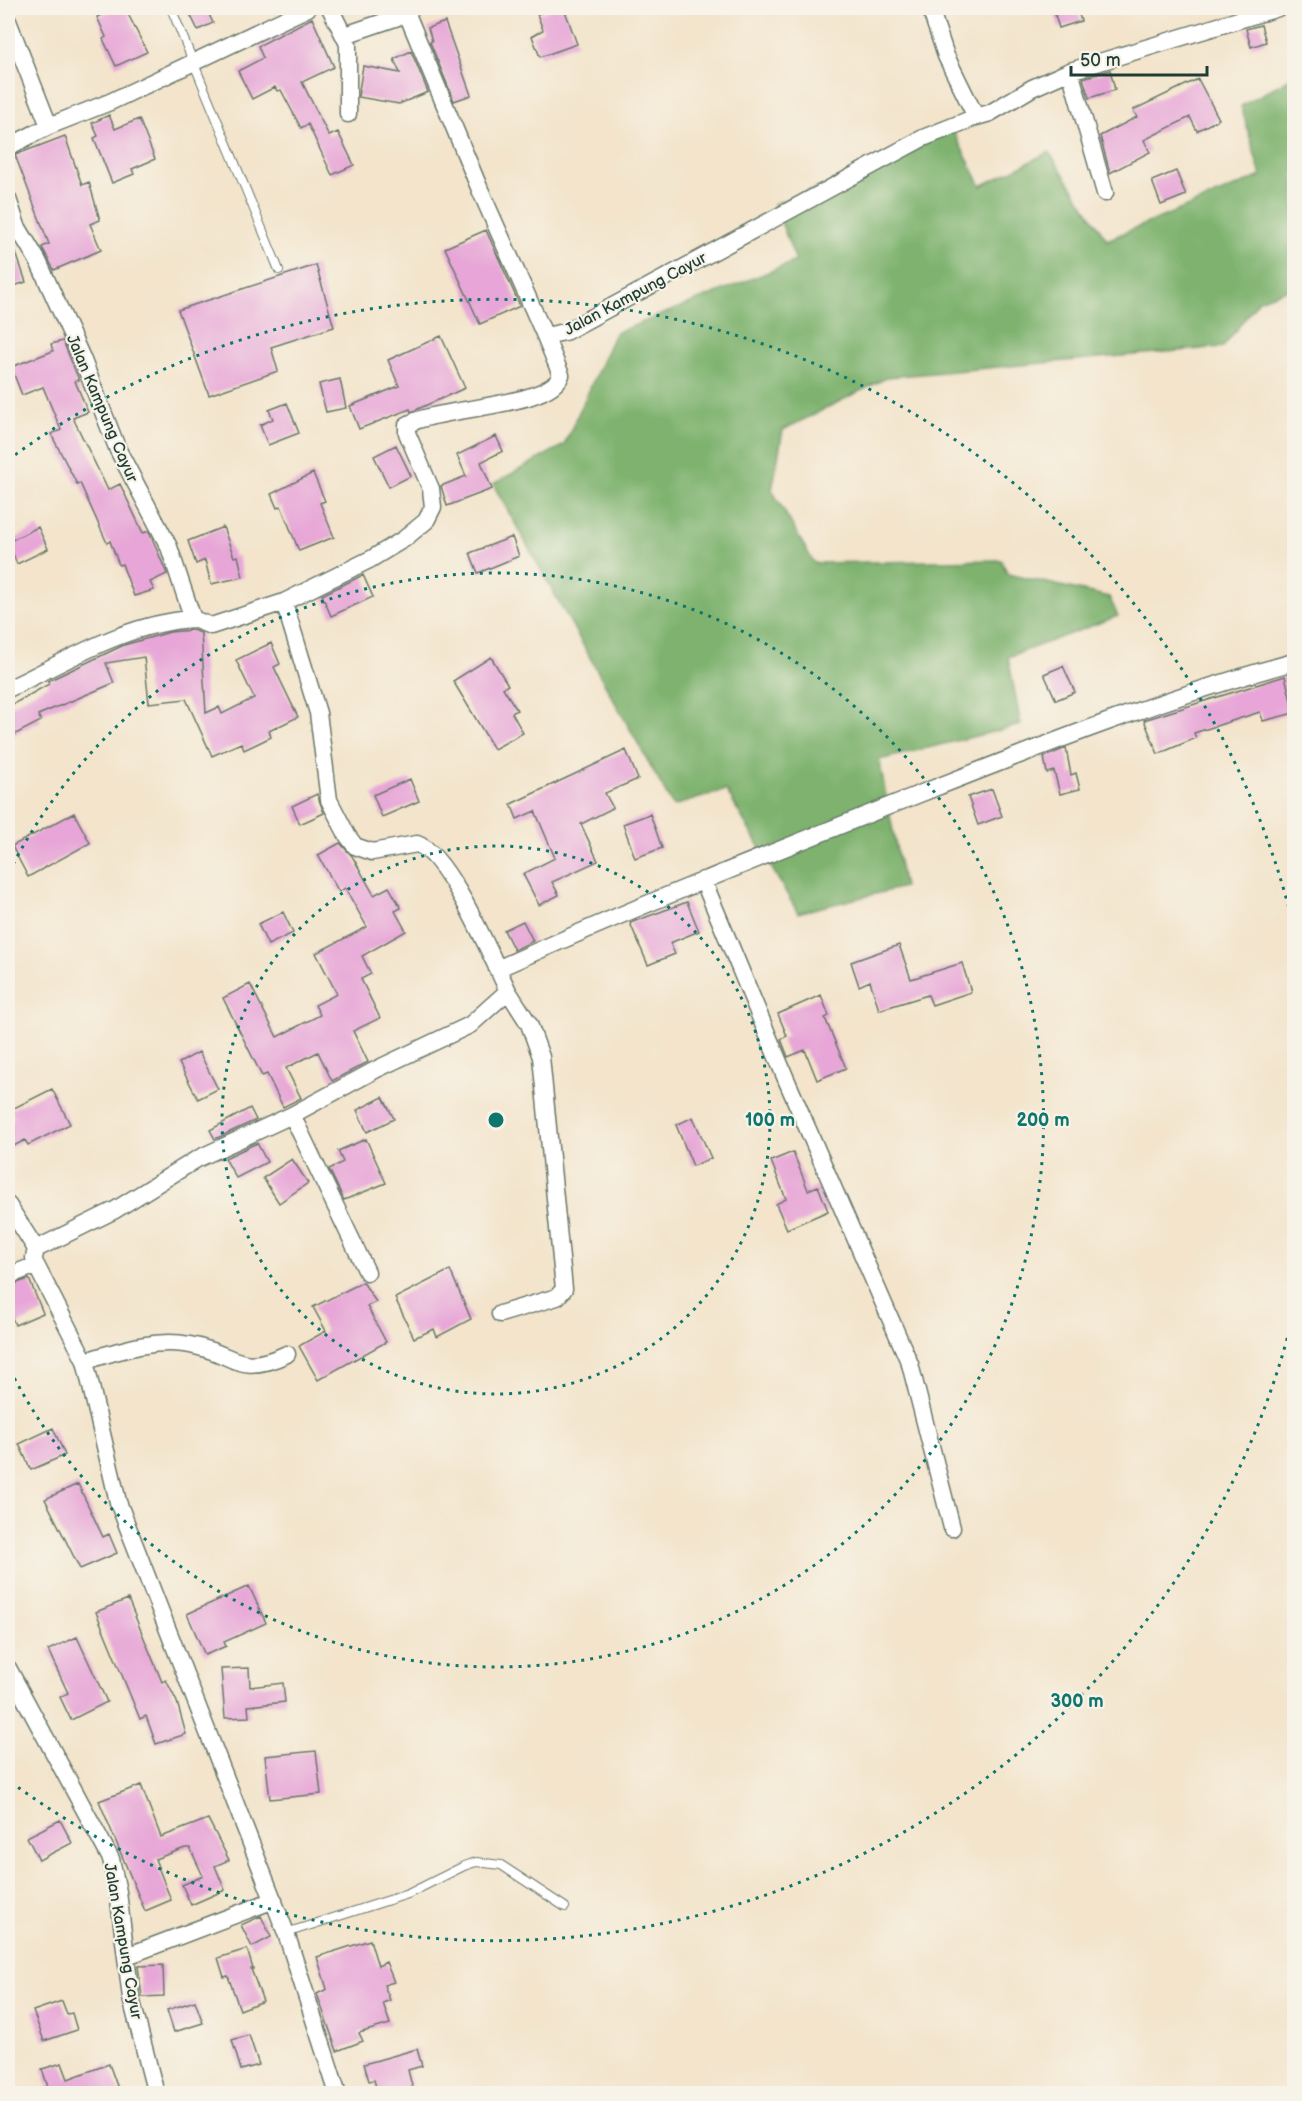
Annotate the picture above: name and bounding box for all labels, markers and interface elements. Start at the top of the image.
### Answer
scale bar [1071,39,1208,77]
text: 50 m [1080,50,1121,71]
street label: Jalan Kampung Cayur [561,249,710,340]
street label: Jalan Kampung Cayur [62,332,141,485]
centre of rings [486,1110,506,1130]
text: 100 m [745,1110,795,1131]
text: 200 m [1016,1110,1070,1131]
text: 300 m [1050,1691,1104,1712]
street label: Jalan Kampung Cayur [99,1862,146,2021]

